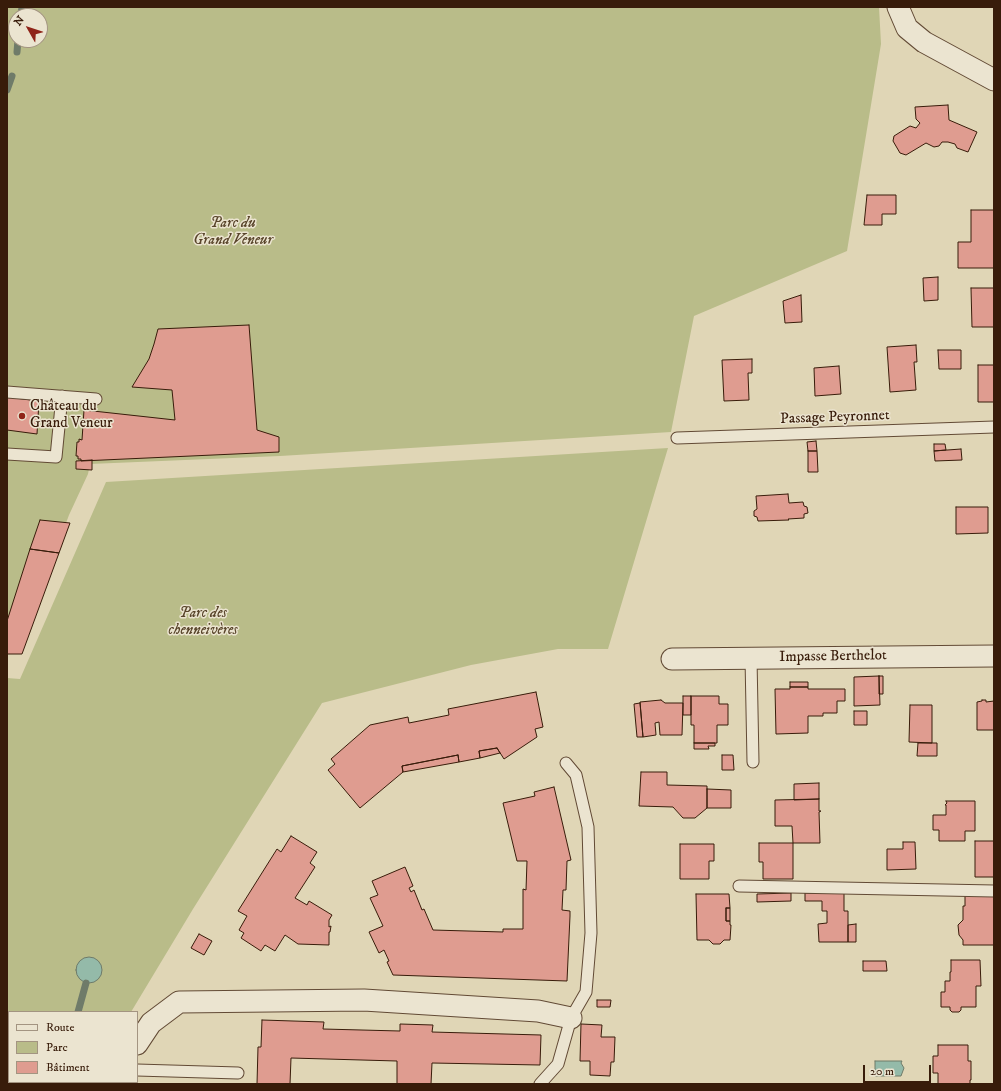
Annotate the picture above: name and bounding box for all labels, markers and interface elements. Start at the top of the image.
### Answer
north arrow [8,8,48,48]
text: N [11,13,28,29]
park label: Parc du Grand Veneur [193,215,273,250]
place label: Château du Grand Veneur [30,398,113,433]
street label: Passage Peyronnet [780,407,890,429]
marker: Château du Grand Veneur [17,411,27,421]
park label: Parc des chenneivères [168,605,238,640]
street label: Impasse Berthelot [779,647,887,667]
legend [8,1011,138,1083]
text: Route [46,1020,74,1035]
text: Parc [46,1040,68,1055]
scale bar [865,1057,933,1083]
text: Bâtiment [46,1060,90,1075]
text: 20 m [870,1064,894,1079]

